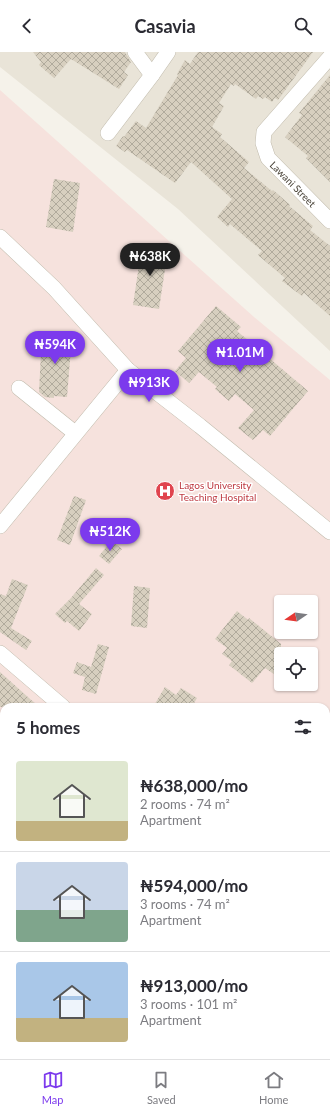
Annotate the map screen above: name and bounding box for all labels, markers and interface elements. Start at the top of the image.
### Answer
icon: back [16,15,38,37]
text: Casavia [134,15,196,37]
icon: search [292,15,314,37]
street label: Lawani Street [268,159,319,210]
pin: ₦638K [122,243,178,277]
text: ₦638K [129,248,171,264]
pin: ₦594K [27,331,83,365]
text: ₦594K [34,336,76,352]
pin: ₦1.01M [207,339,273,373]
text: ₦1.01M [216,344,264,360]
pin: ₦913K [121,369,177,403]
text: ₦913K [128,374,170,390]
place label: Lagos University Teaching Hospital [179,479,256,503]
hospital icon: Lagos University Teaching Hospital [154,480,176,502]
pin: ₦512K [82,518,138,552]
text: ₦512K [89,523,131,539]
north arrow [274,595,318,639]
map controls [274,595,318,691]
button: locate [274,647,318,691]
icon: filters [292,716,314,738]
text: 5 homes [16,717,80,738]
text: ₦638,000/mo [140,775,248,796]
icon: home [48,777,96,825]
text: 2 rooms · 74 m² [140,796,230,812]
text: Apartment [140,812,201,828]
text: ₦594,000/mo [140,875,248,896]
icon: home [48,878,96,926]
text: 3 rooms · 74 m² [140,896,230,912]
text: Apartment [140,912,201,928]
text: ₦913,000/mo [140,975,248,996]
icon: home [48,978,96,1026]
text: 3 rooms · 101 m² [140,996,237,1012]
text: Apartment [140,1012,201,1028]
tab: Map [42,1069,64,1106]
tab: Saved [147,1069,176,1106]
tab: Home [259,1069,288,1106]

